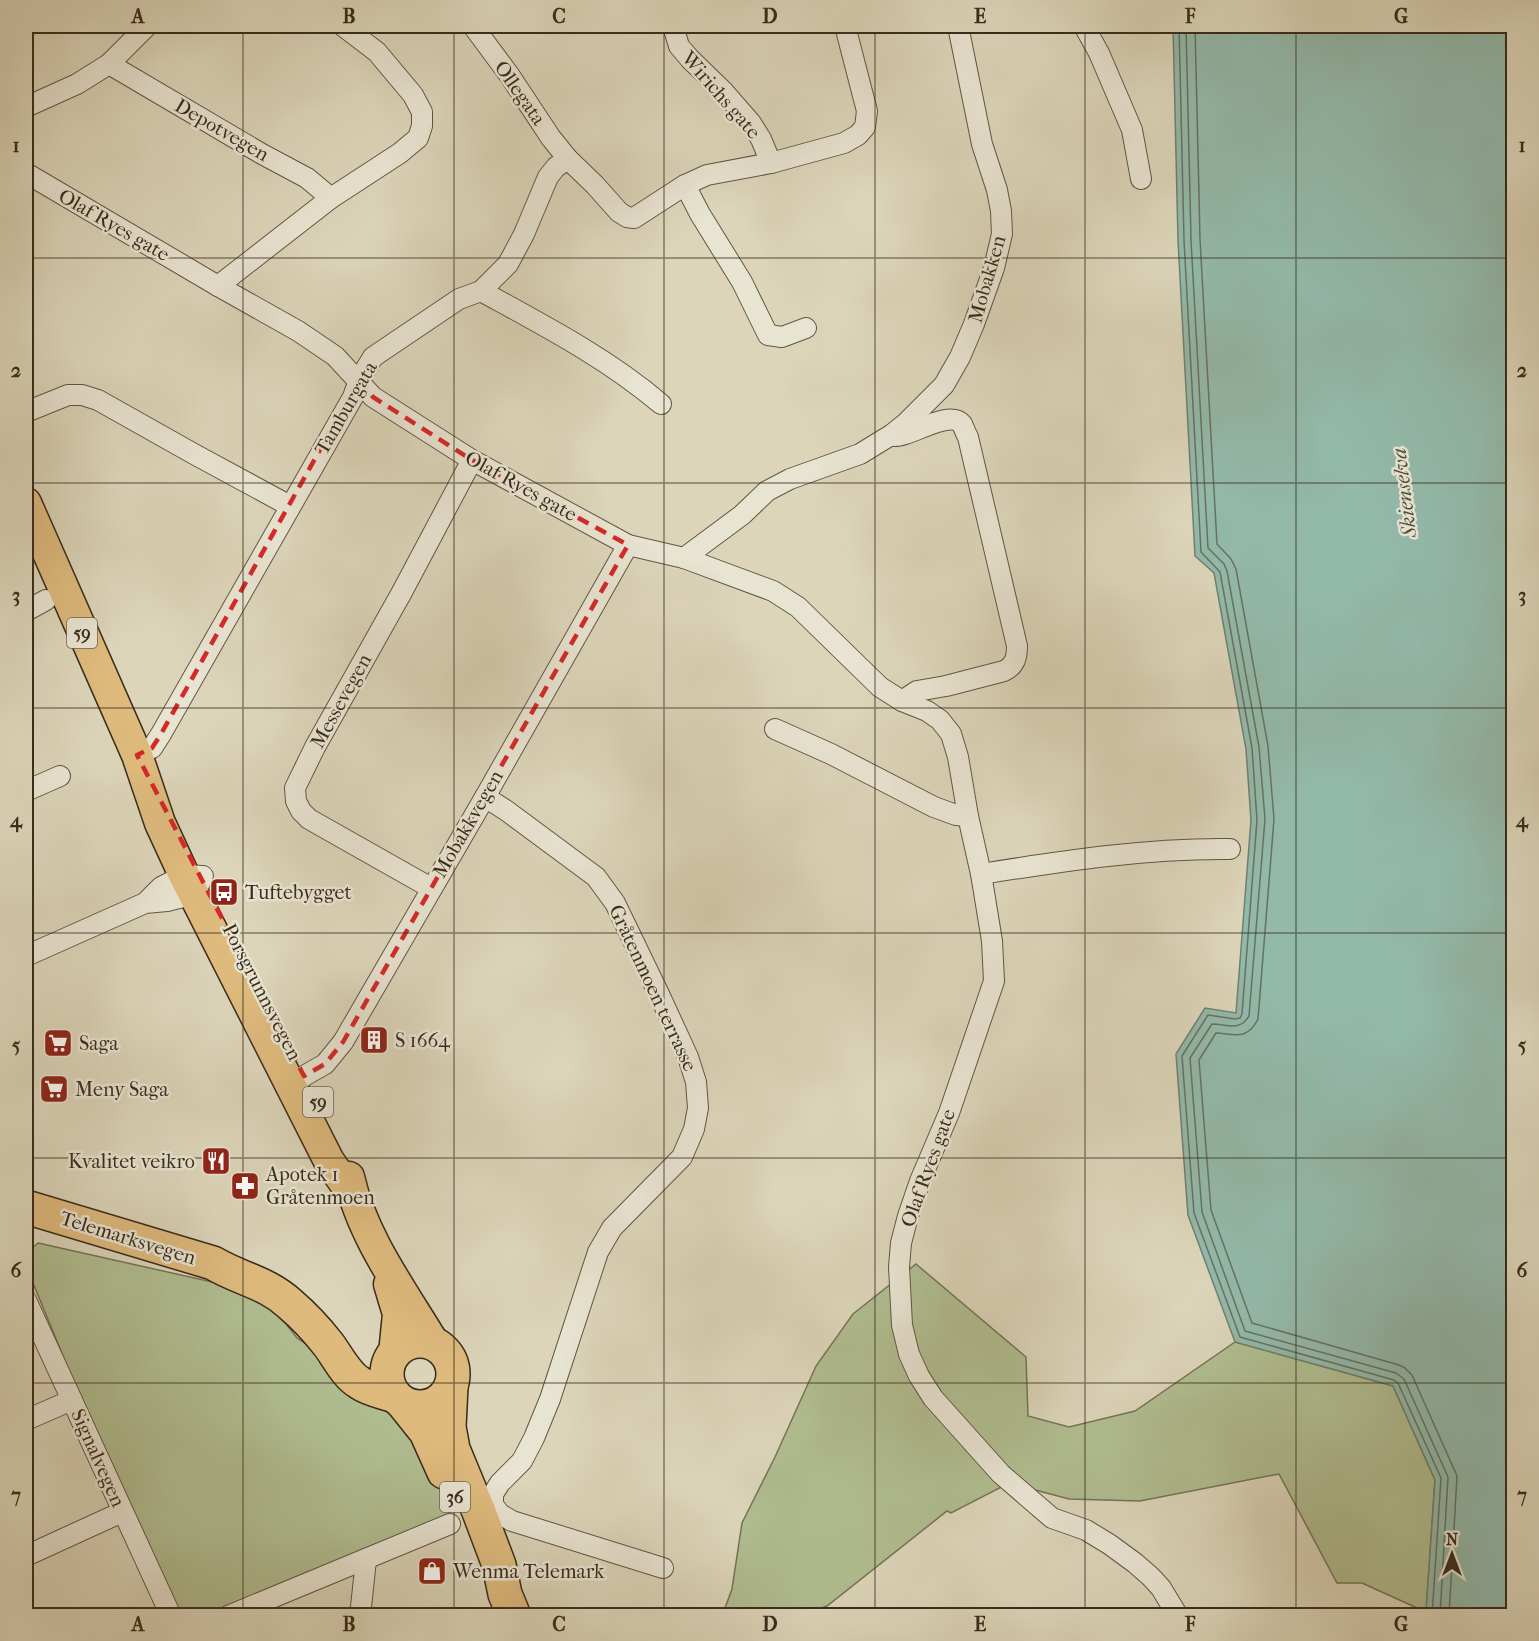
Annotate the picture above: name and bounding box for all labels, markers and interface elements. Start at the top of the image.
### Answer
text: A [130,5,146,28]
text: B [342,5,356,28]
text: C [552,5,566,28]
text: D [762,5,778,28]
text: E [974,5,986,28]
text: F [1184,5,1196,28]
text: G [1394,5,1408,28]
street label: Wirichs gate [676,46,765,143]
street label: Ollegata [490,57,551,130]
street label: Depotvegen [171,94,274,166]
text: 1 [12,134,20,157]
text: 1 [1518,134,1526,157]
street label: Olaf Ryes gate [55,184,174,266]
street label: Mobakken [964,232,1011,325]
street label: Tamburgata [310,357,382,459]
text: 2 [11,359,21,382]
text: 2 [1517,359,1527,382]
street label: Olaf Ryes gate [461,446,581,526]
water label: Skienselva [1387,447,1422,540]
text: 3 [12,584,20,607]
text: 3 [1518,584,1526,607]
road number: 59 [67,618,97,648]
street label: Messevegen [306,650,376,752]
street label: Mobakkvegen [428,766,508,882]
text: 4 [9,809,23,833]
text: 4 [1515,809,1529,833]
bus stop icon: Tuftebygget [208,876,240,908]
place label: Tuftebygget [245,881,352,904]
street label: Gråtenmoen terrasse [604,901,702,1075]
street label: Porsgrunnsvegen [218,920,307,1065]
building icon: S 1664 [358,1024,390,1056]
supermarket icon: Saga [42,1027,74,1059]
place label: S 1664 [395,1029,451,1052]
place label: Saga [79,1032,119,1055]
text: 5 [12,1034,21,1057]
text: 5 [1518,1034,1527,1057]
supermarket icon: Meny Saga [38,1073,70,1105]
place label: Meny Saga [75,1078,169,1101]
road number: 59 [303,1087,333,1117]
street label: Olaf Ryes gate [896,1106,960,1230]
restaurant icon: Kvalitet veikro [200,1145,232,1177]
place label: Kvalitet veikro [68,1150,195,1173]
place label: Apotek 1 Gråtenmoen [265,1163,375,1209]
pharmacy icon: Apotek 1 Gråtenmoen [229,1170,261,1202]
street label: Telemarksvegen [57,1206,199,1270]
text: 6 [11,1259,23,1282]
text: 6 [1517,1259,1529,1282]
street label: Signalvegen [66,1405,130,1511]
road number: 36 [440,1482,470,1512]
text: 7 [10,1484,21,1507]
text: 7 [1516,1484,1527,1507]
north arrow [1422,1524,1482,1584]
text: N [1446,1530,1459,1549]
shop icon: Wenma Telemark [416,1555,448,1587]
place label: Wenma Telemark [452,1560,605,1583]
text: A [130,1613,146,1636]
text: B [342,1613,356,1636]
text: C [552,1613,566,1636]
text: D [762,1613,778,1636]
text: E [974,1613,986,1636]
text: F [1184,1613,1196,1636]
text: G [1394,1613,1408,1636]

